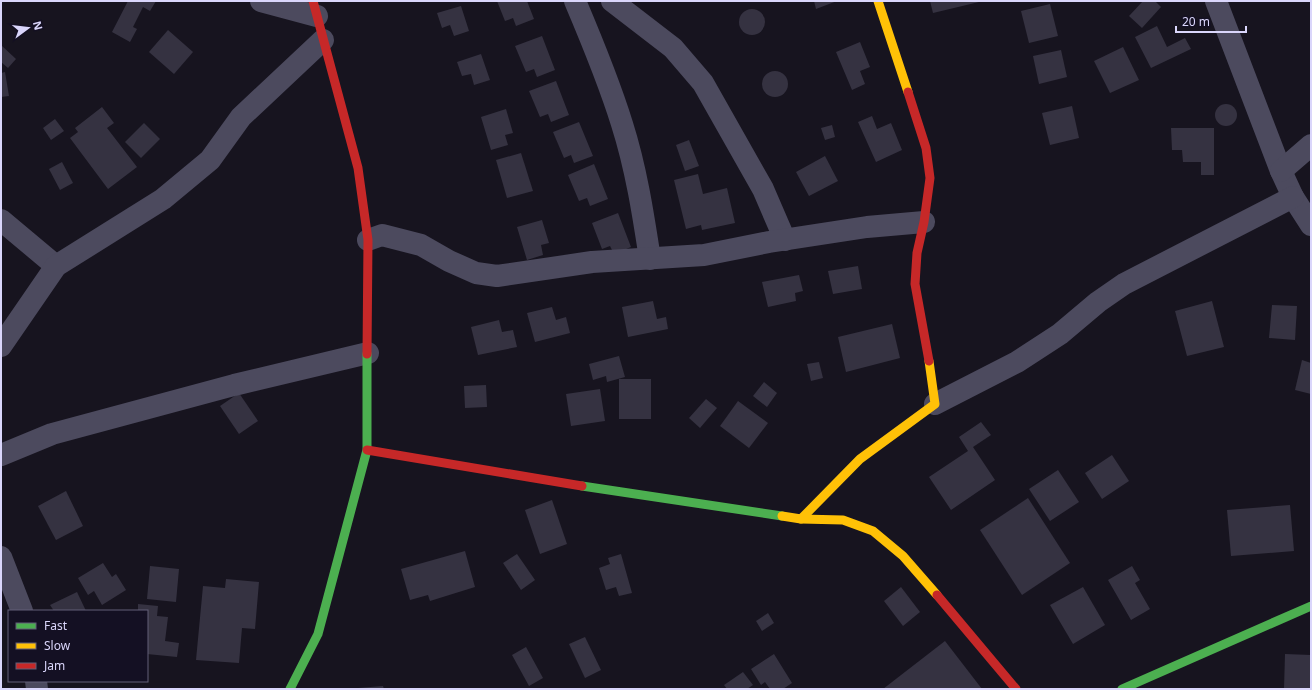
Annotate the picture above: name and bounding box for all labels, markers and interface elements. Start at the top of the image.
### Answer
north arrow [8,8,48,48]
scale bar [1176,8,1246,34]
text: 20 m [1182,13,1210,30]
text: N [30,19,47,32]
legend [8,610,148,682]
text: Fast [44,617,68,634]
text: Slow [44,637,71,654]
text: Jam [43,657,65,674]

